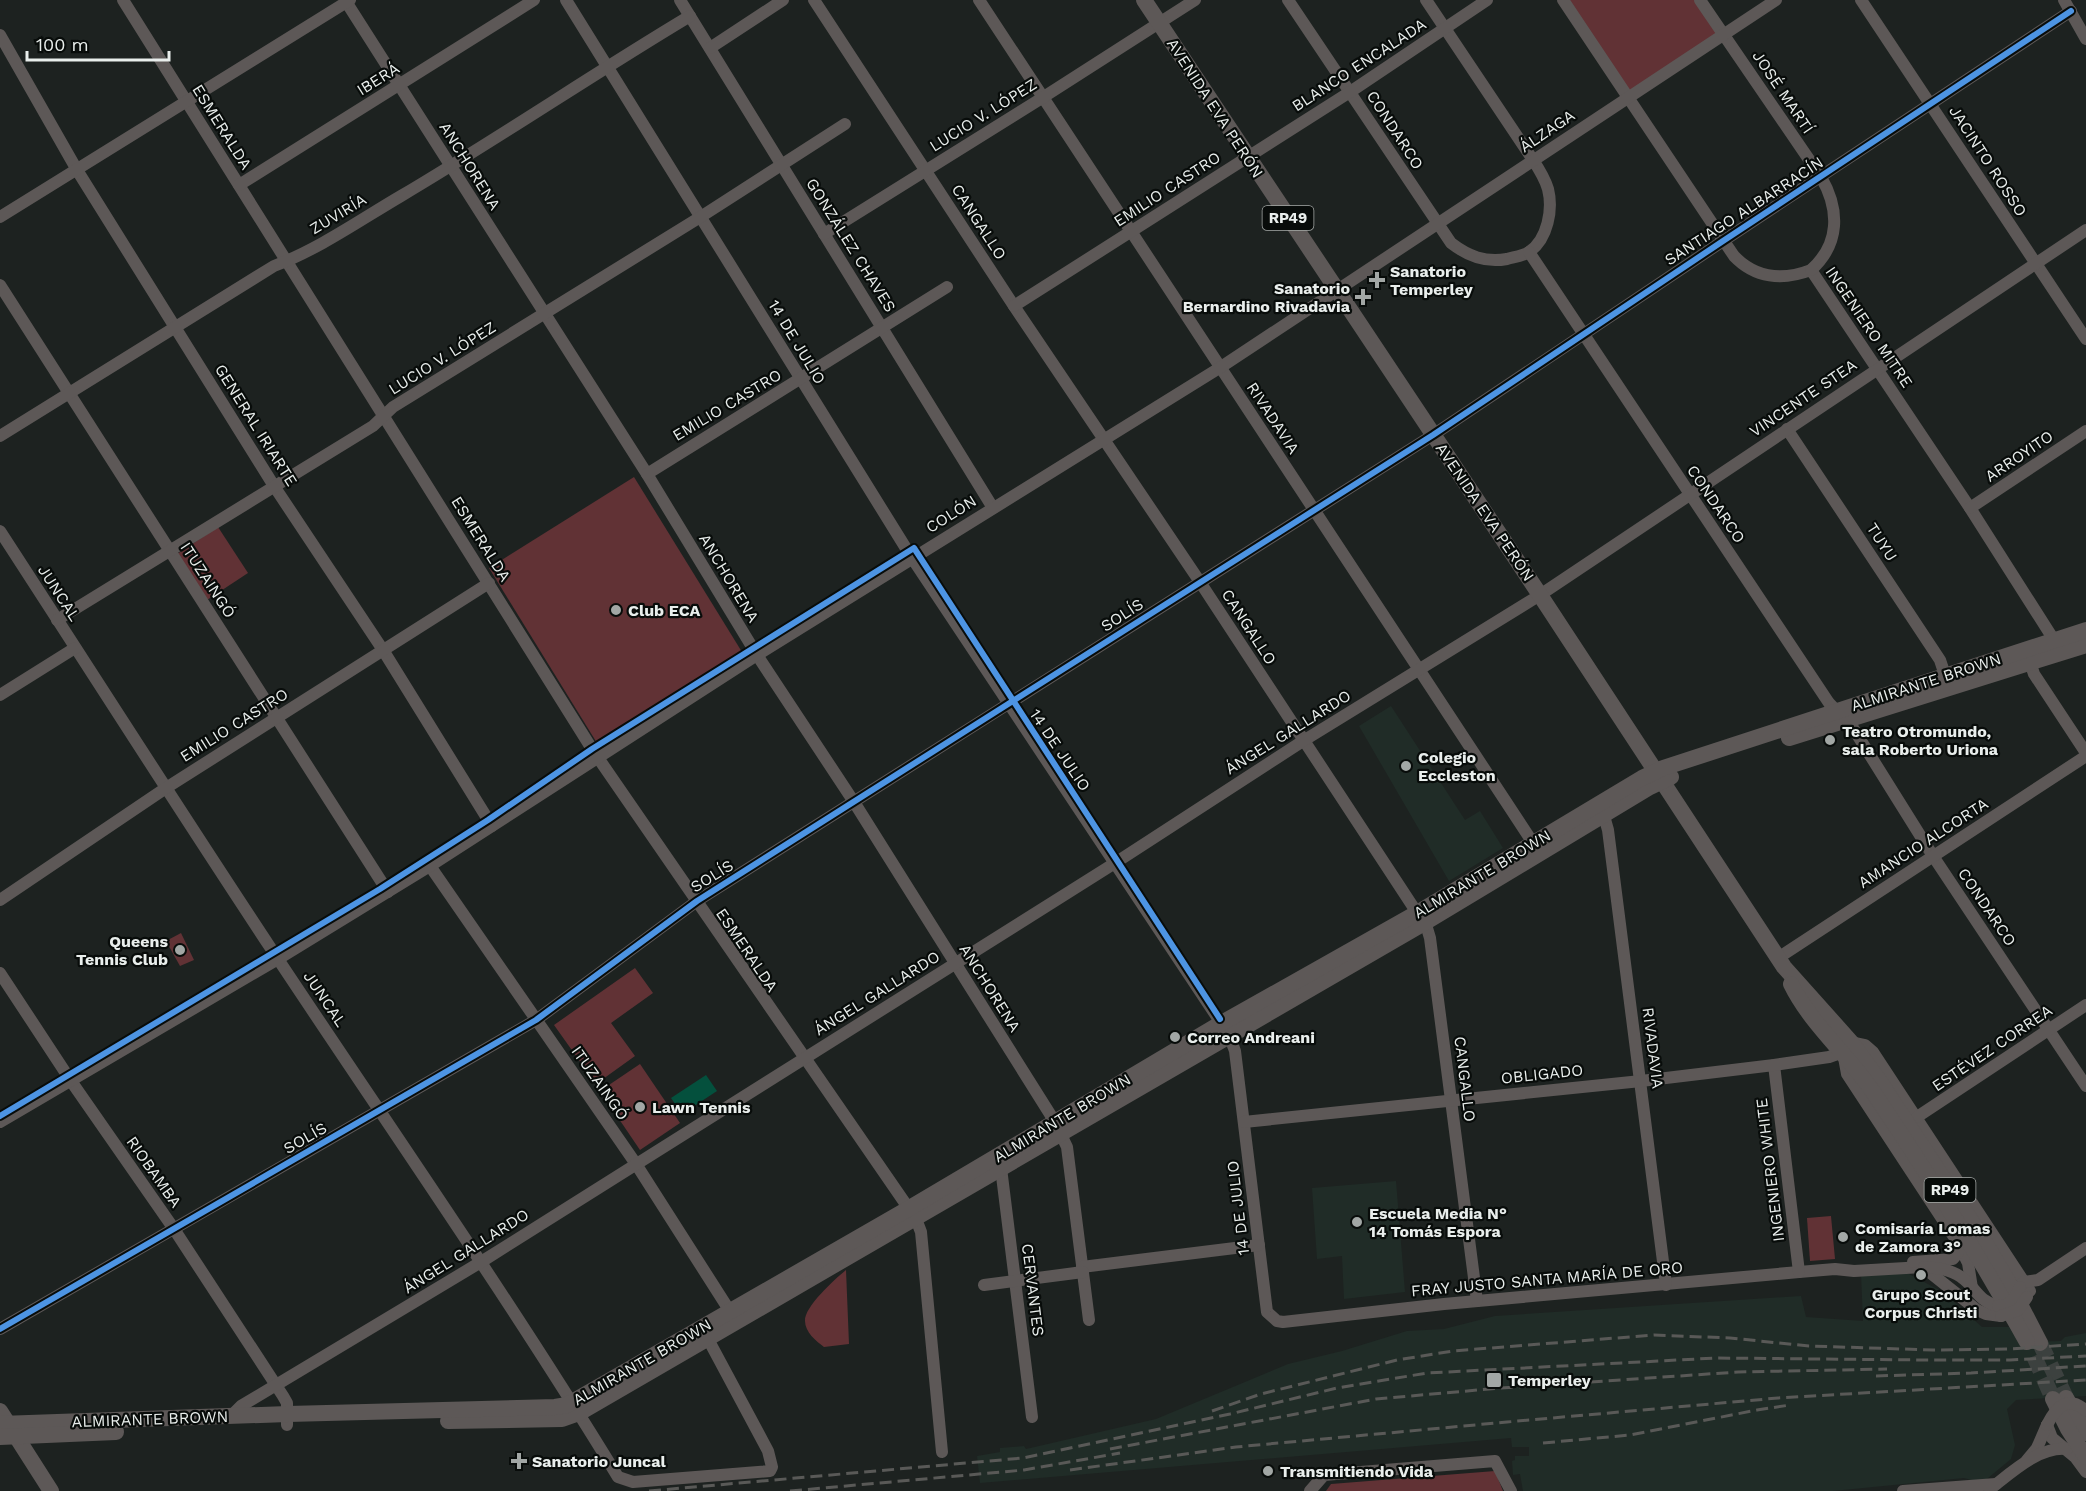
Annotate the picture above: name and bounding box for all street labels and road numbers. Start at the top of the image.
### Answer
street label: BLANCO ENCALADA [1288,14,1430,115]
street label: AVENIDA EVA PERÓN [1163,35,1267,181]
street label: JOSÉ MARTÍ [1748,47,1818,137]
street label: IBERÁ [353,58,403,99]
street label: LUCIO V. LÓPEZ [926,74,1040,156]
street label: ESMERALDA [188,81,256,173]
street label: CONDARCO [1363,87,1427,173]
street label: JACINTO ROSSO [1945,102,2031,220]
street label: ÁLZAGA [1516,105,1579,156]
street label: ANCHORENA [435,118,505,214]
street label: EMILIO CASTRO [1110,147,1224,231]
street label: SANTIAGO ALBARRACÍN [1661,153,1827,269]
street label: GONZÁLEZ CHAVES [802,174,900,316]
street label: CANGALLO [948,181,1010,263]
street label: ZUVIRÍA [306,190,370,238]
road number: RP49 [1262,206,1314,230]
street label: INGENIERO MITRE [1821,263,1917,391]
street label: 14 DE JULIO [764,296,830,388]
street label: LUCIO V. LÓPEZ [385,317,499,399]
street label: VINCENTE STEA [1746,355,1861,441]
street label: GENERAL IRIARTE [211,360,301,490]
street label: EMILIO CASTRO [669,365,785,445]
street label: RIVADAVIA [1243,379,1303,458]
street label: ARROYITO [1981,426,2057,486]
street label: AVENIDA EVA PERÓN [1432,439,1538,585]
street label: CONDARCO [1683,461,1749,547]
street label: COLÓN [922,491,980,537]
street label: ESMERALDA [447,493,515,585]
street label: TUYU [1863,519,1901,565]
street label: ANCHORENA [695,530,763,626]
street label: ITUZAINGÓ [177,539,239,621]
street label: JUNCAL [34,561,84,625]
street label: CANGALLO [1218,586,1280,668]
street label: SOLÍS [1097,594,1147,636]
street label: ALMIRANTE BROWN [1849,649,2003,715]
street label: EMILIO CASTRO [177,684,291,766]
street label: ÁNGEL GALLARDO [1222,686,1354,778]
street label: 14 DE JULIO [1026,705,1094,795]
street label: AMANCIO ALCORTA [1855,794,1992,892]
street label: ALMIRANTE BROWN [1410,825,1554,923]
street label: SOLÍS [687,856,737,896]
street label: CONDARCO [1954,864,2020,950]
street label: ESMERALDA [712,905,782,996]
street label: ANCHORENA [955,940,1025,1036]
street label: ÁNGEL GALLARDO [811,947,943,1039]
street label: JUNCAL [299,967,351,1031]
street label: ESTÉVEZ CORREA [1928,1000,2056,1095]
street label: RIVADAVIA [1639,1006,1667,1090]
street label: CANGALLO [1450,1035,1480,1123]
street label: ITUZAINGÓ [567,1042,633,1124]
street label: OBLIGADO [1500,1060,1584,1088]
street label: ALMIRANTE BROWN [990,1069,1134,1167]
street label: INGENIERO WHITE [1752,1097,1788,1243]
street label: SOLÍS [280,1118,330,1158]
street label: RIOBAMBA [122,1133,186,1212]
street label: 14 DE JULIO [1223,1160,1253,1256]
road number: RP49 [1924,1178,1976,1202]
street label: ÁNGEL GALLARDO [400,1205,532,1297]
street label: CERVANTES [1018,1242,1048,1338]
street label: FRAY JUSTO SANTA MARÍA DE ORO [1410,1258,1684,1300]
street label: ALMIRANTE BROWN [569,1315,715,1409]
street label: ALMIRANTE BROWN [71,1407,229,1431]

